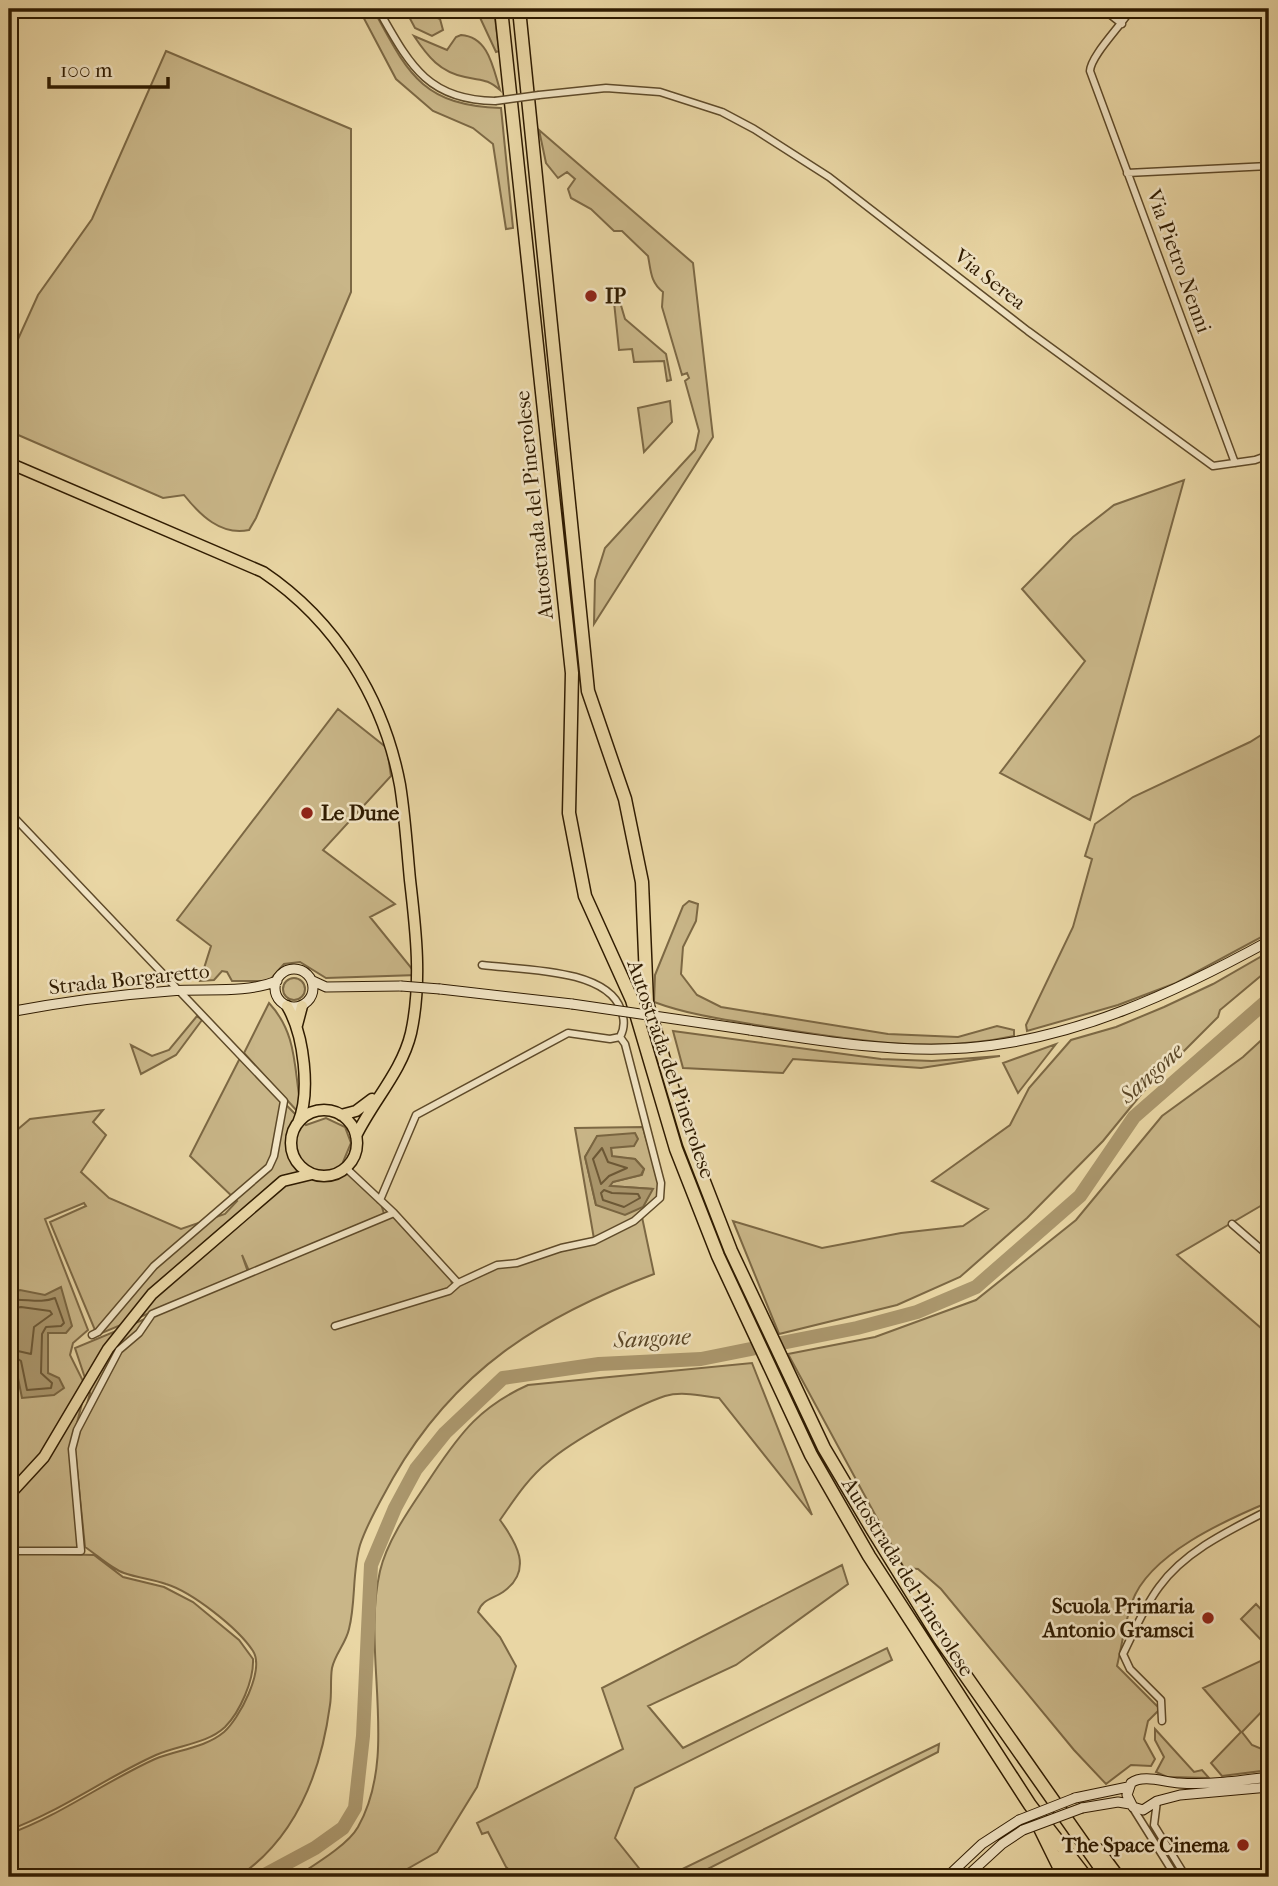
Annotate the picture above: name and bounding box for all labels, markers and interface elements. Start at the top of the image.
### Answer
scale bar [49,46,168,90]
text: 100 m [60,58,113,82]
street label: Via Pietro Nenni [1142,185,1216,336]
street label: Via Serea [949,243,1031,315]
place label: IP [605,284,626,308]
marker: IP [583,288,599,304]
street label: Autostrada del Pinerolese [510,389,558,621]
place label: Le Dune [321,801,400,825]
marker: Le Dune [299,805,315,821]
street label: Autostrada del Pinerolese [622,956,720,1182]
street label: Strada Borgaretto [47,959,211,999]
water label: Sangone [1113,1037,1190,1110]
water label: Sangone [612,1323,692,1354]
street label: Autostrada del Pinerolese [836,1472,979,1681]
place label: Scuola Primaria Antonio Gramsci [1041,1594,1195,1642]
marker: Scuola Primaria Antonio Gramsci [1200,1610,1216,1626]
place label: The Space Cinema [1061,1833,1230,1857]
marker: The Space Cinema [1235,1837,1251,1853]

